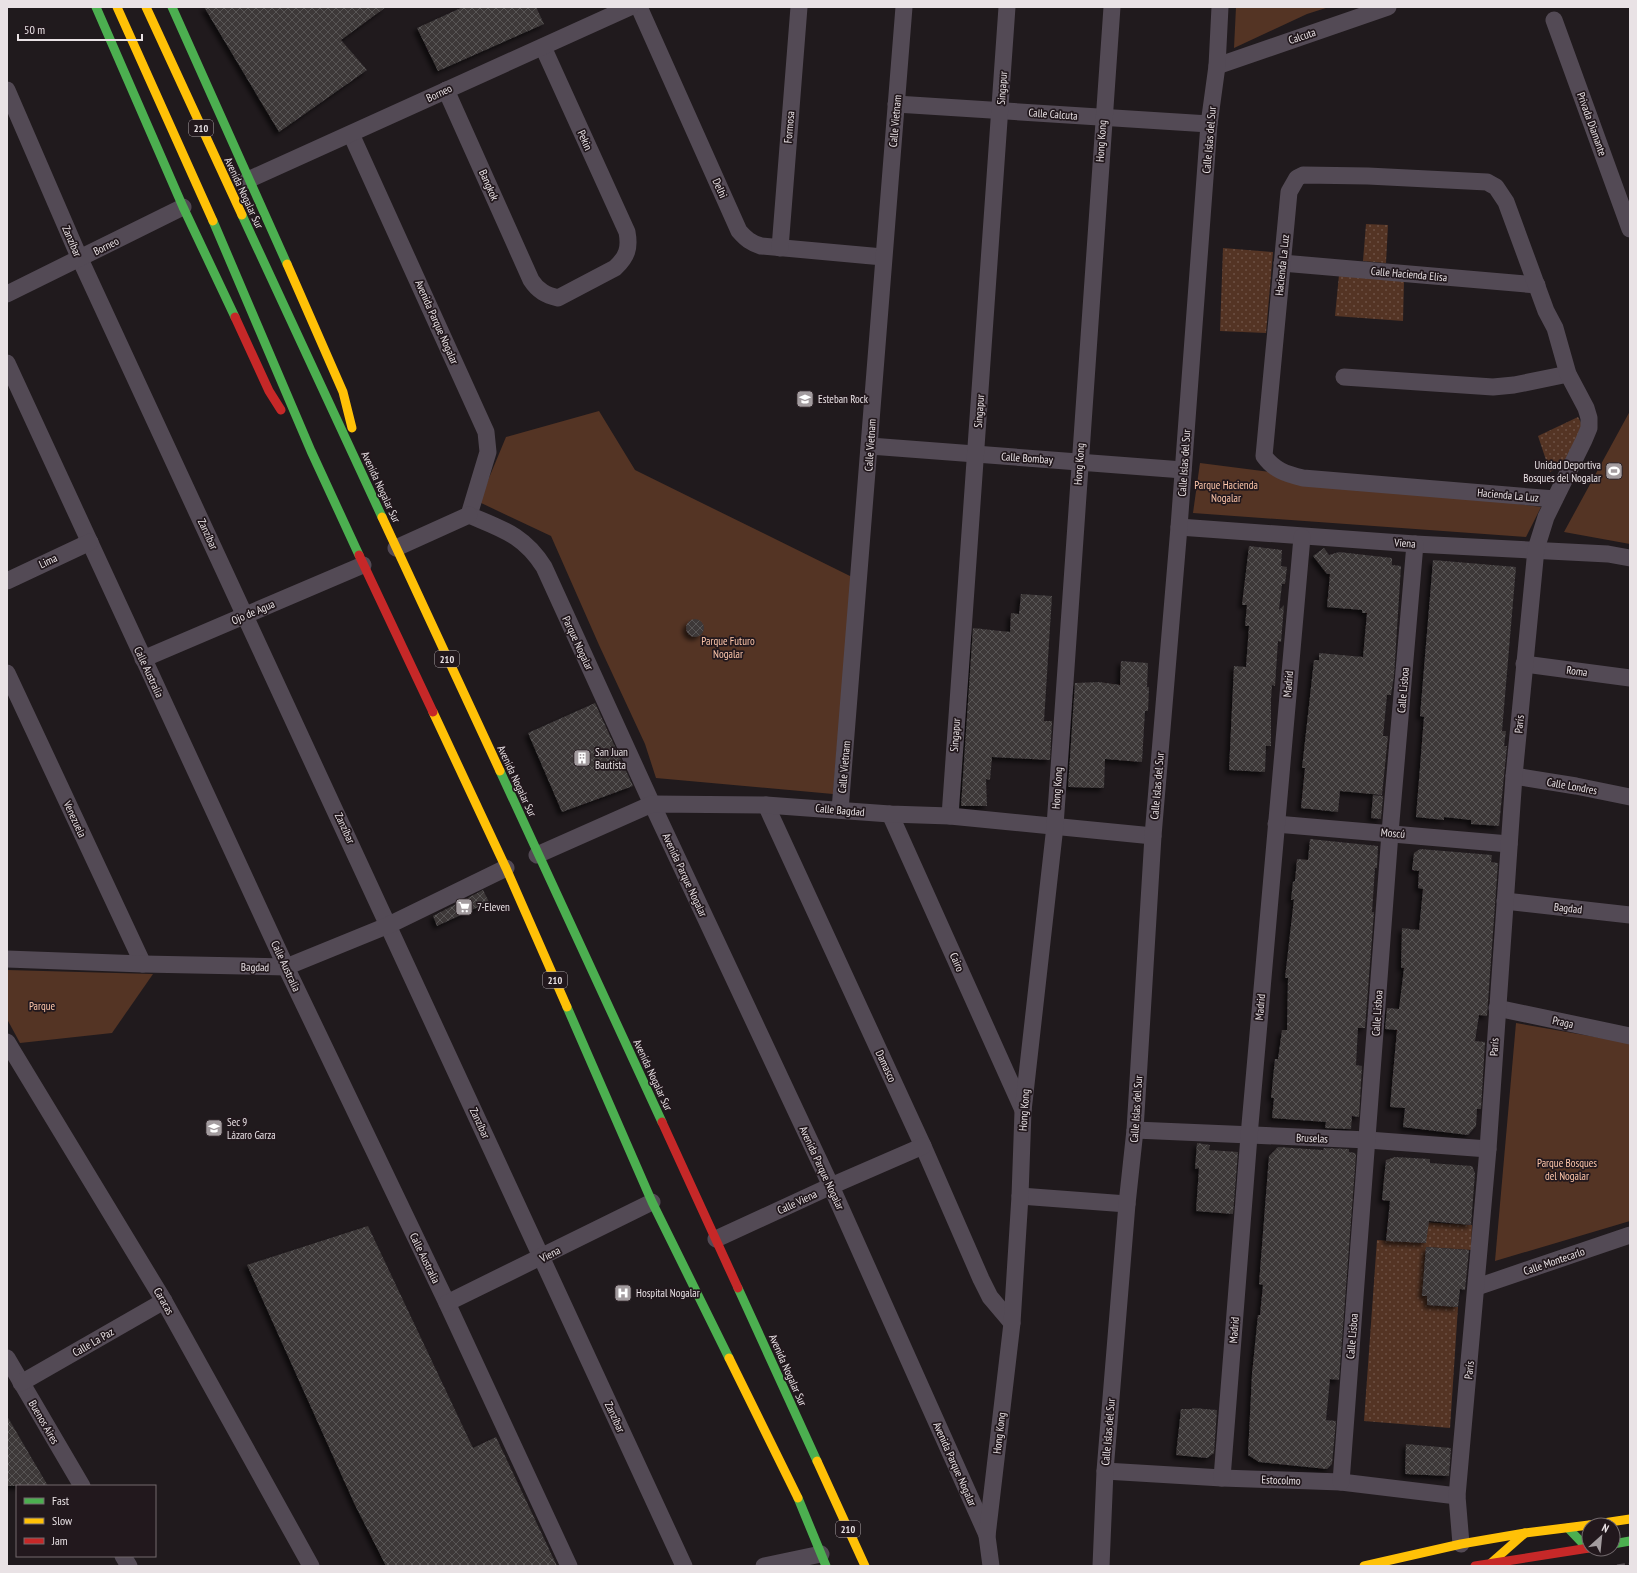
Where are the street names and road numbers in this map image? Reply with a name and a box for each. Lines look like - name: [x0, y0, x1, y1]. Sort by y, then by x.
- street label: Calcuta: [1286, 25, 1318, 47]
- street label: Singapur: [994, 71, 1010, 105]
- street label: Borneo: [424, 81, 454, 105]
- street label: Privada Diamante: [1574, 90, 1610, 158]
- street label: Calle Vietnam: [886, 94, 904, 148]
- street label: Calle Calcuta: [1028, 105, 1078, 123]
- street label: Calle Islas del Sur: [1199, 106, 1219, 174]
- street label: Formosa: [781, 110, 797, 144]
- street label: Hong Kong: [1093, 119, 1109, 162]
- road number: 210: [189, 120, 213, 136]
- street label: Pekin: [574, 128, 596, 152]
- street label: Avenida Nogalar Sur: [221, 155, 267, 231]
- street label: Bangkok: [476, 167, 502, 203]
- street label: Delhi: [710, 176, 730, 200]
- street label: Zanzíbar: [59, 223, 85, 259]
- street label: Borneo: [91, 234, 121, 258]
- street label: Hacienda La Luz: [1272, 234, 1292, 296]
- street label: Calle Hacienda Elisa: [1370, 264, 1448, 284]
- street label: Avenida Parque Nogalar: [412, 278, 462, 366]
- street label: Singapur: [971, 394, 987, 428]
- street label: Calle Vietnam: [861, 418, 879, 472]
- street label: Calle Islas del Sur: [1175, 429, 1193, 497]
- street label: Hong Kong: [1071, 442, 1087, 485]
- street label: Avenida Nogalar Sur: [358, 449, 404, 525]
- street label: Calle Bombay: [1001, 449, 1054, 467]
- street label: Hacienda La Luz: [1477, 485, 1539, 505]
- street label: Zanzíbar: [195, 516, 221, 552]
- street label: Viena: [1393, 535, 1416, 551]
- street label: Lima: [37, 551, 59, 571]
- street label: Ojo de Agua: [229, 597, 277, 627]
- street label: Parque Nogalar: [559, 614, 597, 672]
- street label: Calle Australia: [131, 644, 167, 700]
- road number: 210: [435, 651, 459, 667]
- street label: Roma: [1566, 663, 1588, 679]
- street label: Calle Lisboa: [1394, 667, 1412, 713]
- street label: Madrid: [1280, 670, 1296, 698]
- street label: París: [1511, 714, 1527, 734]
- street label: Singapur: [947, 718, 963, 752]
- street label: Calle Vietnam: [835, 740, 853, 794]
- street label: Avenida Nogalar Sur: [494, 743, 540, 819]
- street label: Calle Islas del Sur: [1147, 752, 1167, 820]
- street label: Hong Kong: [1049, 766, 1065, 809]
- street label: Calle Londres: [1546, 775, 1599, 797]
- street label: Venezuela: [60, 798, 90, 839]
- street label: Calle Bagdad: [815, 801, 866, 819]
- street label: Zanzíbar: [332, 810, 358, 846]
- street label: Moscú: [1380, 825, 1406, 841]
- street label: Avenida Parque Nogalar: [659, 831, 711, 919]
- street label: Bagdad: [1553, 900, 1583, 916]
- street label: Calle Australia: [268, 938, 304, 994]
- street label: Cairo: [947, 950, 967, 974]
- street label: Bagdad: [241, 960, 269, 974]
- road number: 210: [543, 972, 567, 988]
- street label: Calle Lisboa: [1368, 990, 1386, 1036]
- street label: Madrid: [1252, 993, 1268, 1021]
- street label: Praga: [1551, 1013, 1575, 1031]
- street label: Avenida Nogalar Sur: [630, 1037, 676, 1113]
- street label: París: [1487, 1037, 1501, 1056]
- street label: Damasco: [872, 1048, 900, 1085]
- street label: Calle Islas del Sur: [1127, 1075, 1145, 1143]
- street label: Hong Kong: [1016, 1088, 1032, 1131]
- street label: Zanzíbar: [467, 1105, 493, 1141]
- street label: Avenida Parque Nogalar: [796, 1124, 848, 1212]
- street label: Bruselas: [1296, 1130, 1328, 1146]
- street label: Calle Viena: [775, 1187, 819, 1217]
- street label: Calle Australia: [407, 1230, 443, 1286]
- street label: Viena: [536, 1243, 563, 1266]
- street label: Calle Montecarlo: [1522, 1244, 1587, 1278]
- street label: Caracas: [151, 1285, 177, 1317]
- street label: Calle Lisboa: [1343, 1313, 1361, 1359]
- street label: Madrid: [1226, 1316, 1242, 1344]
- street label: Calle La Paz: [70, 1325, 116, 1359]
- street label: Avenida Nogalar Sur: [766, 1332, 810, 1408]
- street label: París: [1461, 1360, 1477, 1380]
- street label: Buenos Aires: [26, 1397, 62, 1447]
- street label: Calle Islas del Sur: [1098, 1398, 1118, 1466]
- street label: Zanzíbar: [602, 1399, 628, 1435]
- street label: Hong Kong: [989, 1411, 1009, 1455]
- street label: Avenida Parque Nogalar: [930, 1420, 980, 1508]
- street label: Estocolmo: [1261, 1472, 1301, 1488]
- road number: 210: [836, 1521, 860, 1537]

